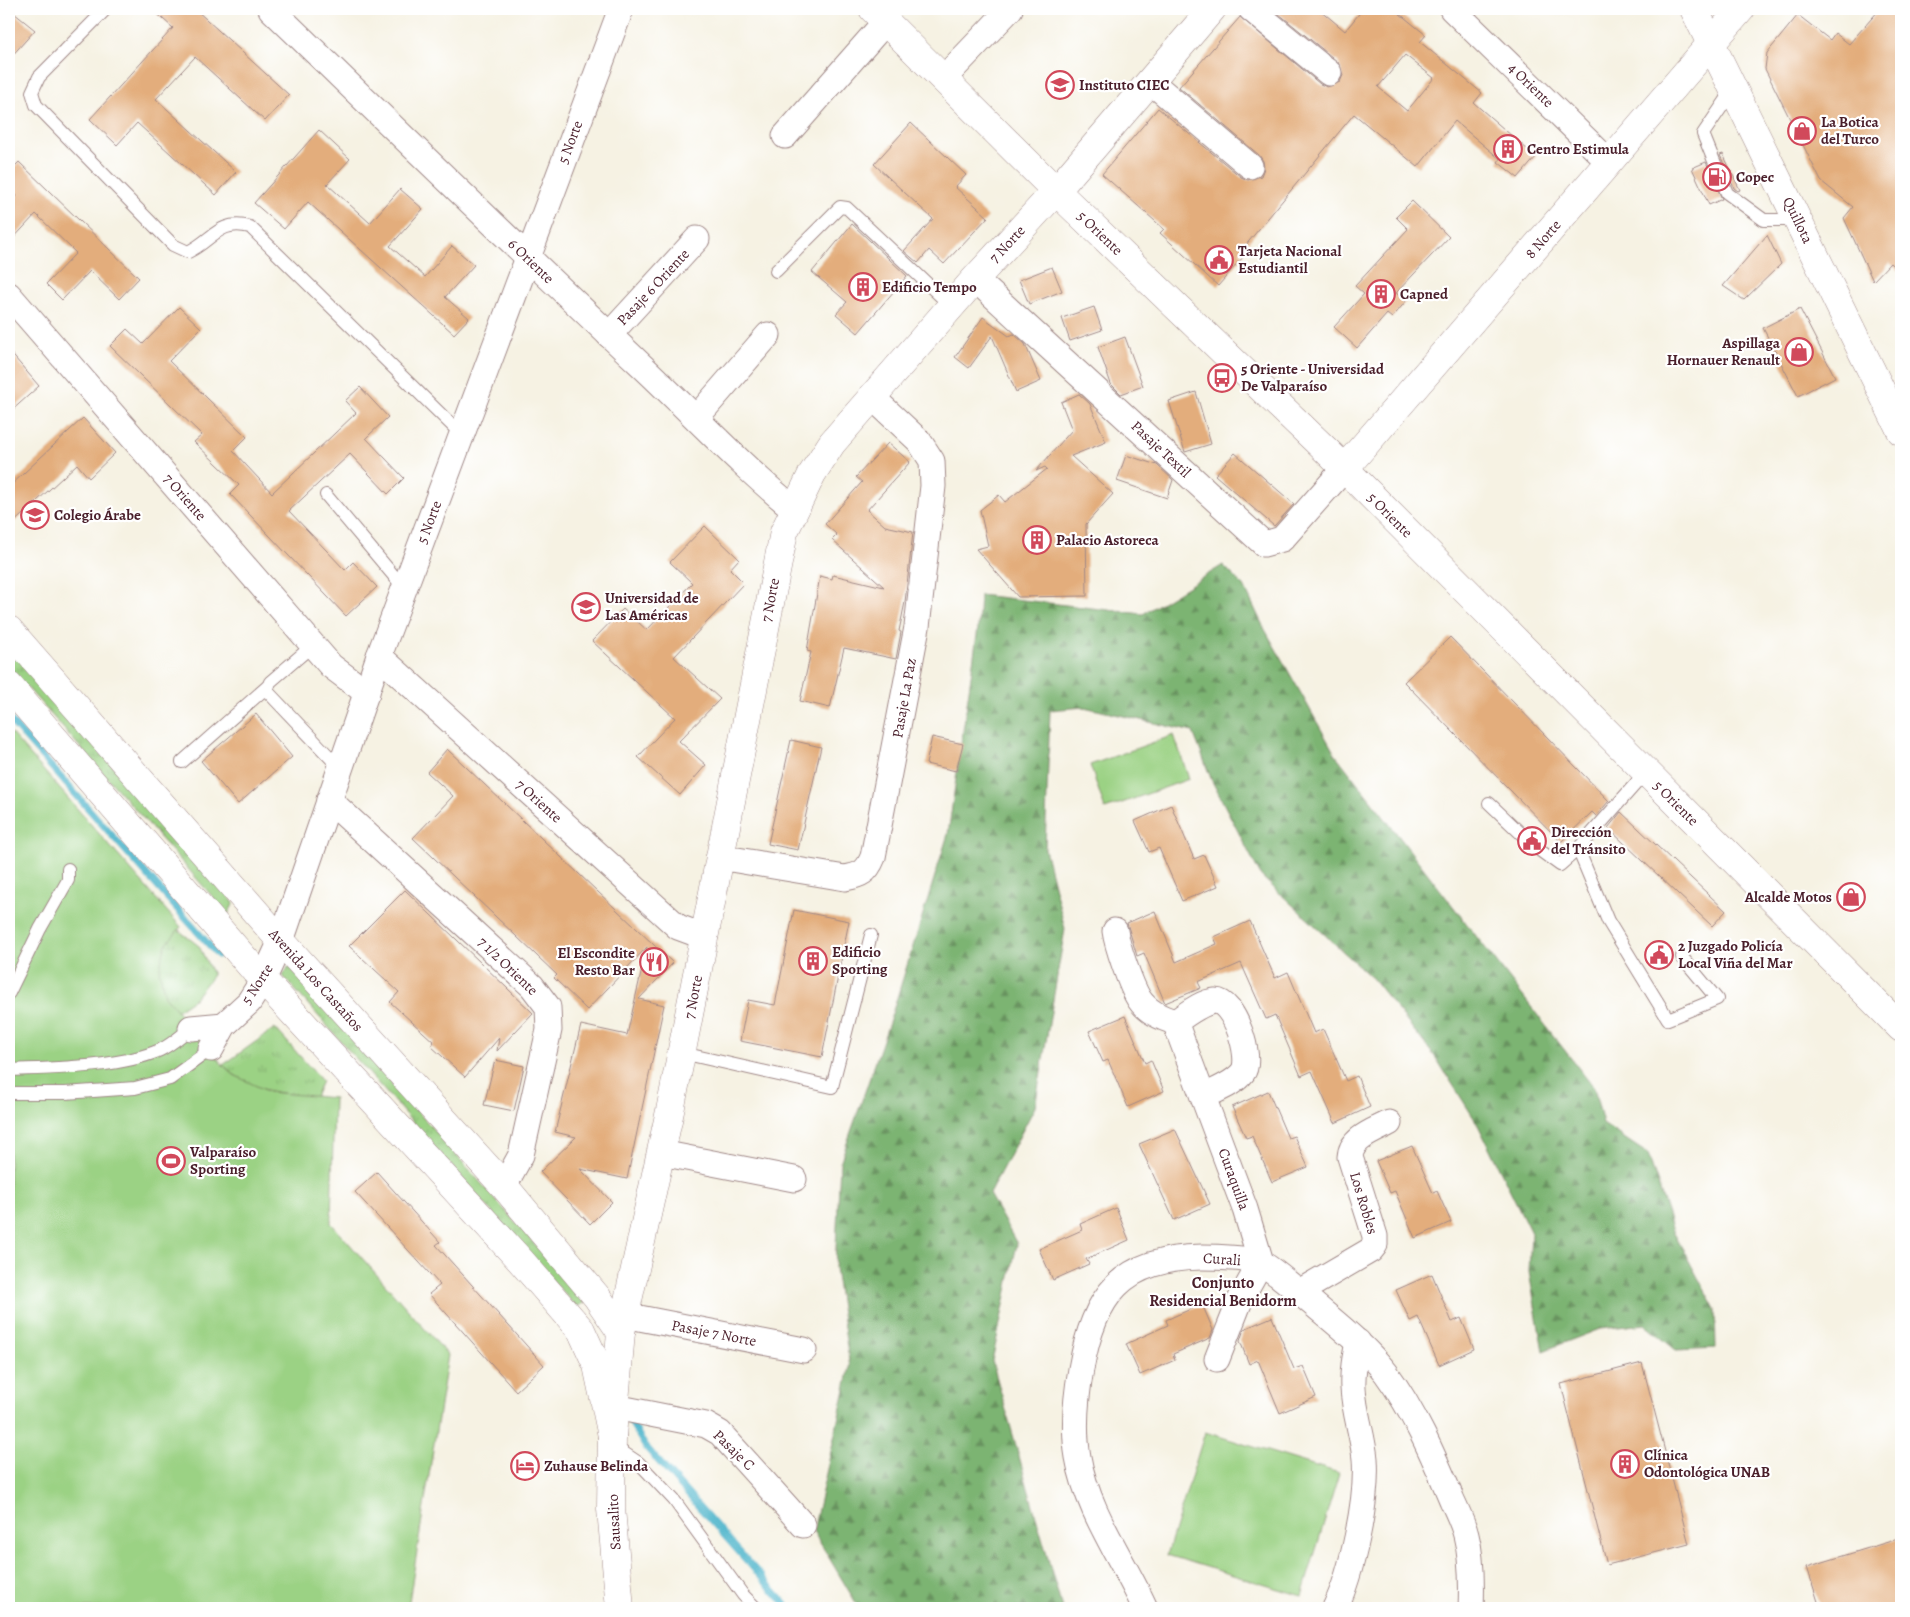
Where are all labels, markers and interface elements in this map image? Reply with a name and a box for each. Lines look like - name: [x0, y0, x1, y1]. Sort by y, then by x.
- street label: 4 Oriente: [1504, 58, 1559, 112]
- school or university icon: Instituto CIEC: [1045, 70, 1075, 100]
- place label: Instituto CIEC: [1079, 75, 1170, 95]
- place label: La Botica del Turco: [1821, 112, 1880, 149]
- shop icon: La Botica del Turco: [1787, 116, 1817, 146]
- street label: 5 Norte: [553, 117, 587, 166]
- building icon: Centro Estimula: [1493, 134, 1523, 164]
- place label: Centro Estimula: [1527, 139, 1630, 159]
- fuel station icon: Copec: [1702, 162, 1732, 192]
- place label: Copec: [1736, 167, 1774, 187]
- street label: Quillota: [1778, 193, 1818, 247]
- street label: 5 Oriente: [1073, 206, 1127, 260]
- street label: 8 Norte: [1520, 215, 1566, 263]
- street label: 7 Norte: [984, 221, 1030, 267]
- street label: 6 Oriente: [504, 234, 559, 288]
- place label: Tarjeta Nacional Estudiantil: [1238, 241, 1341, 278]
- street label: Pasaje 6 Oriente: [612, 244, 694, 330]
- public building icon: Tarjeta Nacional Estudiantil: [1204, 245, 1234, 275]
- building icon: Edificio Tempo: [848, 272, 878, 302]
- place label: Edificio Tempo: [882, 277, 977, 297]
- building icon: Capned: [1366, 279, 1396, 309]
- place label: Capned: [1400, 284, 1449, 304]
- place label: Aspillaga Hornauer Renault: [1667, 333, 1781, 370]
- shop icon: Aspillaga Hornauer Renault: [1784, 337, 1814, 367]
- place label: 5 Oriente - Universidad De Valparaíso: [1241, 359, 1385, 396]
- bus stop icon: 5 Oriente - Universidad De Valparaíso: [1207, 363, 1237, 393]
- street label: Pasaje Textil: [1127, 416, 1196, 482]
- street label: 7 Oriente: [159, 469, 211, 525]
- street label: 5 Oriente: [1363, 488, 1417, 542]
- street label: 5 Norte: [412, 497, 446, 546]
- school or university icon: Colegio Árabe: [20, 500, 50, 530]
- place label: Colegio Árabe: [54, 505, 141, 525]
- building icon: Palacio Astoreca: [1022, 525, 1052, 555]
- place label: Palacio Astoreca: [1056, 530, 1159, 550]
- street label: 7 Norte: [756, 576, 784, 624]
- place label: Universidad de Las Américas: [605, 588, 699, 625]
- school or university icon: Universidad de Las Américas: [571, 592, 601, 622]
- street label: Pasaje La Paz: [887, 656, 921, 740]
- street label: 7 Oriente: [511, 775, 567, 827]
- street label: 5 Oriente: [1649, 776, 1703, 830]
- place label: Dirección del Tránsito: [1551, 822, 1626, 859]
- public building icon: Dirección del Tránsito: [1517, 826, 1547, 856]
- shop icon: Alcalde Motos: [1836, 882, 1866, 912]
- place label: Alcalde Motos: [1744, 887, 1832, 907]
- street label: Avenida Los Castaños: [264, 923, 368, 1036]
- street label: 7 1/2 Oriente: [474, 932, 543, 1000]
- place label: 2 Juzgado Policía Local Viña del Mar: [1678, 936, 1793, 973]
- public building icon: 2 Juzgado Policía Local Viña del Mar: [1644, 940, 1674, 970]
- place label: Edificio Sporting: [832, 942, 888, 979]
- place label: El Escondite Resto Bar: [558, 943, 635, 980]
- building icon: Edificio Sporting: [798, 946, 828, 976]
- restaurant icon: El Escondite Resto Bar: [639, 947, 669, 977]
- street label: 5 Norte: [236, 960, 278, 1008]
- street label: 7 Norte: [679, 973, 707, 1021]
- place label: Valparaíso Sporting: [189, 1142, 257, 1179]
- street label: Curaquilla: [1214, 1145, 1254, 1213]
- sports icon: Valparaíso Sporting: [156, 1146, 186, 1176]
- street label: Los Robles: [1345, 1169, 1383, 1237]
- street label: Curali: [1202, 1248, 1242, 1270]
- district label: Conjunto Residencial Benidorm: [1149, 1272, 1297, 1312]
- street label: Pasaje 7 Norte: [670, 1315, 758, 1351]
- street label: Pasaje C: [709, 1425, 759, 1475]
- place label: Clínica Odontológica UNAB: [1644, 1445, 1770, 1482]
- building icon: Clínica Odontológica UNAB: [1610, 1449, 1640, 1479]
- hotel icon: Zuhause Belinda: [510, 1451, 540, 1481]
- place label: Zuhause Belinda: [544, 1456, 649, 1476]
- street label: Sausalito: [603, 1493, 625, 1551]

